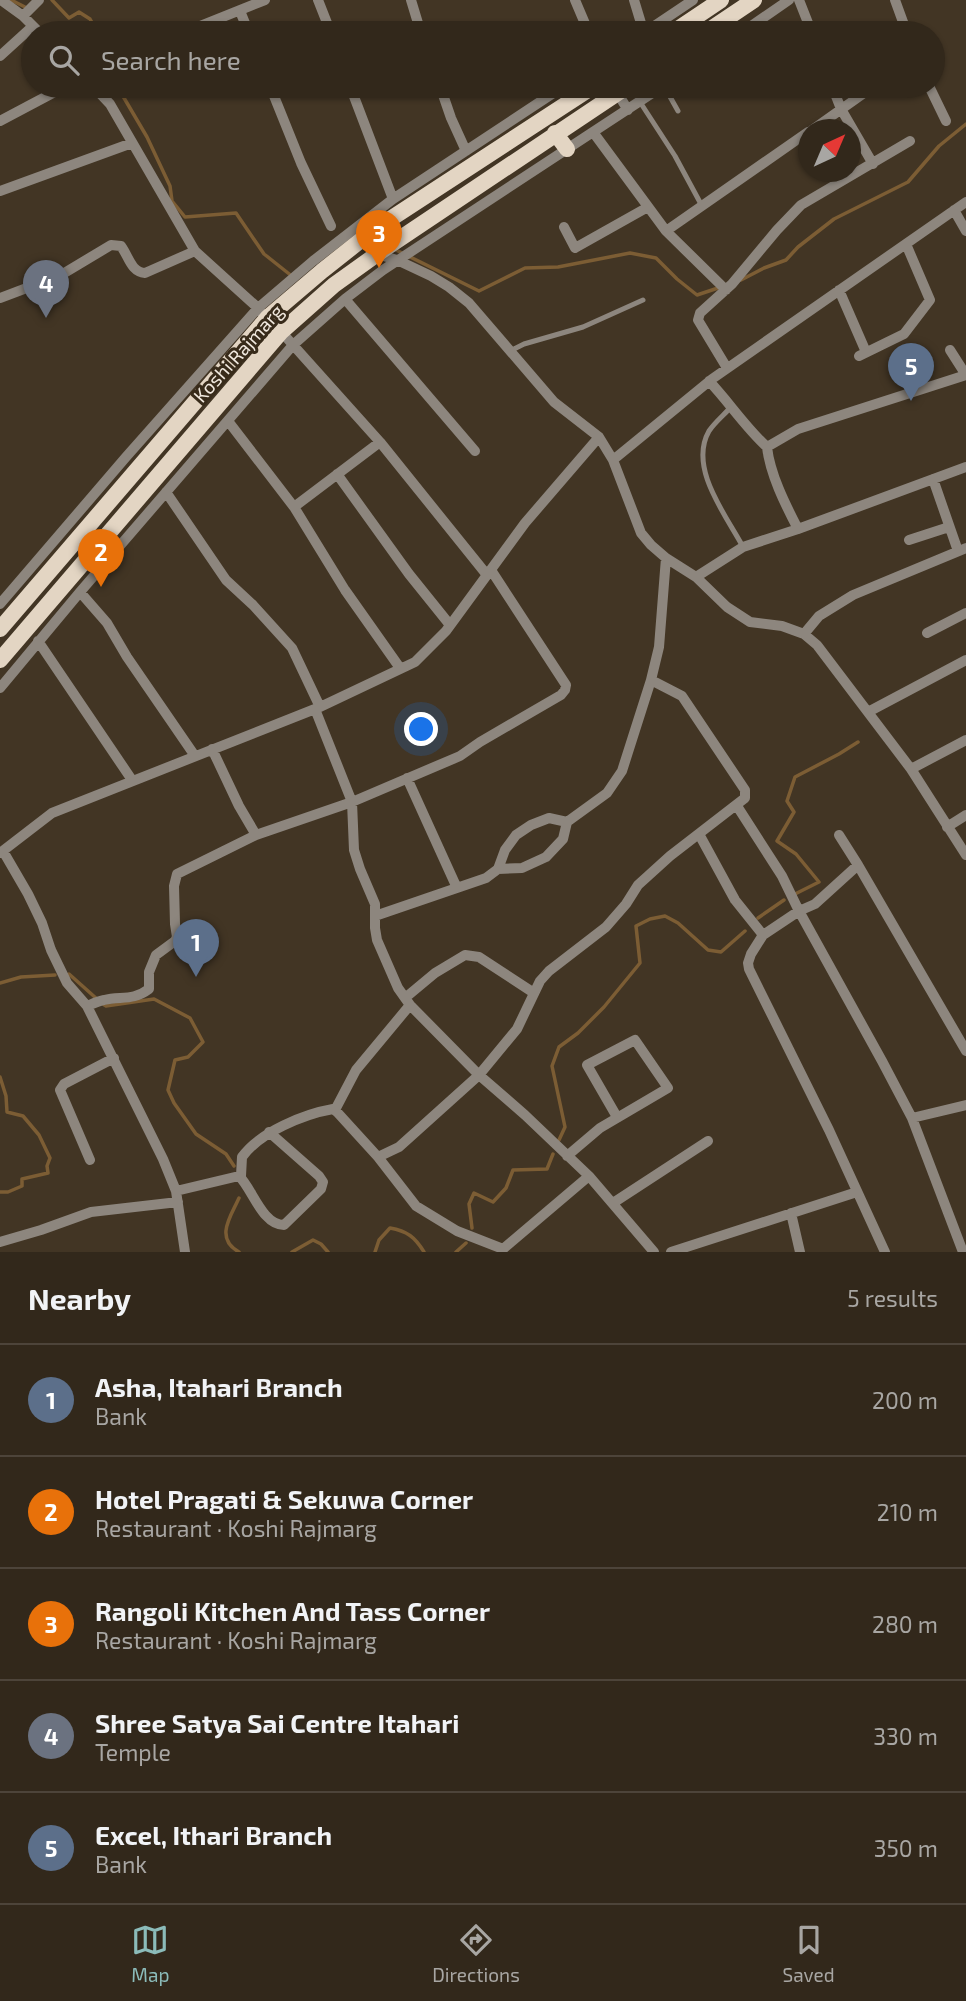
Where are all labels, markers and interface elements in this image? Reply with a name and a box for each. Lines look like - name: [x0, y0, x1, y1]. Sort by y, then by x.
- search box: [21, 21, 945, 98]
- icon: search: [45, 41, 83, 79]
- text: Search here: [101, 44, 241, 75]
- north arrow: [798, 119, 861, 182]
- pin: 3: [356, 210, 402, 268]
- pin: 4: [23, 260, 69, 318]
- street label: Koshi Rajmarg: [188, 299, 288, 407]
- pin: 5: [888, 343, 934, 401]
- pin: 2: [78, 529, 124, 587]
- your location: [404, 712, 438, 746]
- pin: 1: [173, 919, 219, 977]
- text: Nearby: [28, 1280, 131, 1316]
- text: 5 results: [847, 1284, 938, 1312]
- text: Asha, Itahari Branch: [95, 1371, 343, 1402]
- text: 1: [46, 1386, 56, 1414]
- text: 200 m: [872, 1386, 938, 1414]
- text: Bank: [95, 1402, 147, 1430]
- text: Hotel Pragati & Sekuwa Corner: [95, 1483, 473, 1514]
- text: 2: [44, 1498, 58, 1526]
- text: 210 m: [877, 1498, 938, 1526]
- text: Restaurant · Koshi Rajmarg: [95, 1514, 377, 1542]
- text: Rangoli Kitchen And Tass Corner: [95, 1595, 490, 1626]
- text: 3: [44, 1610, 58, 1638]
- text: 280 m: [872, 1610, 938, 1638]
- text: Restaurant · Koshi Rajmarg: [95, 1626, 377, 1654]
- text: Shree Satya Sai Centre Itahari: [95, 1707, 459, 1738]
- text: 4: [44, 1722, 58, 1750]
- text: 330 m: [873, 1722, 938, 1750]
- text: Temple: [95, 1738, 171, 1766]
- text: Excel, Ithari Branch: [95, 1819, 332, 1850]
- text: 5: [45, 1834, 57, 1862]
- text: 350 m: [874, 1834, 938, 1862]
- text: Bank: [95, 1850, 147, 1878]
- tab: Map: [131, 1921, 169, 1986]
- tab: Directions: [432, 1921, 520, 1986]
- tab: Saved: [782, 1921, 835, 1986]

